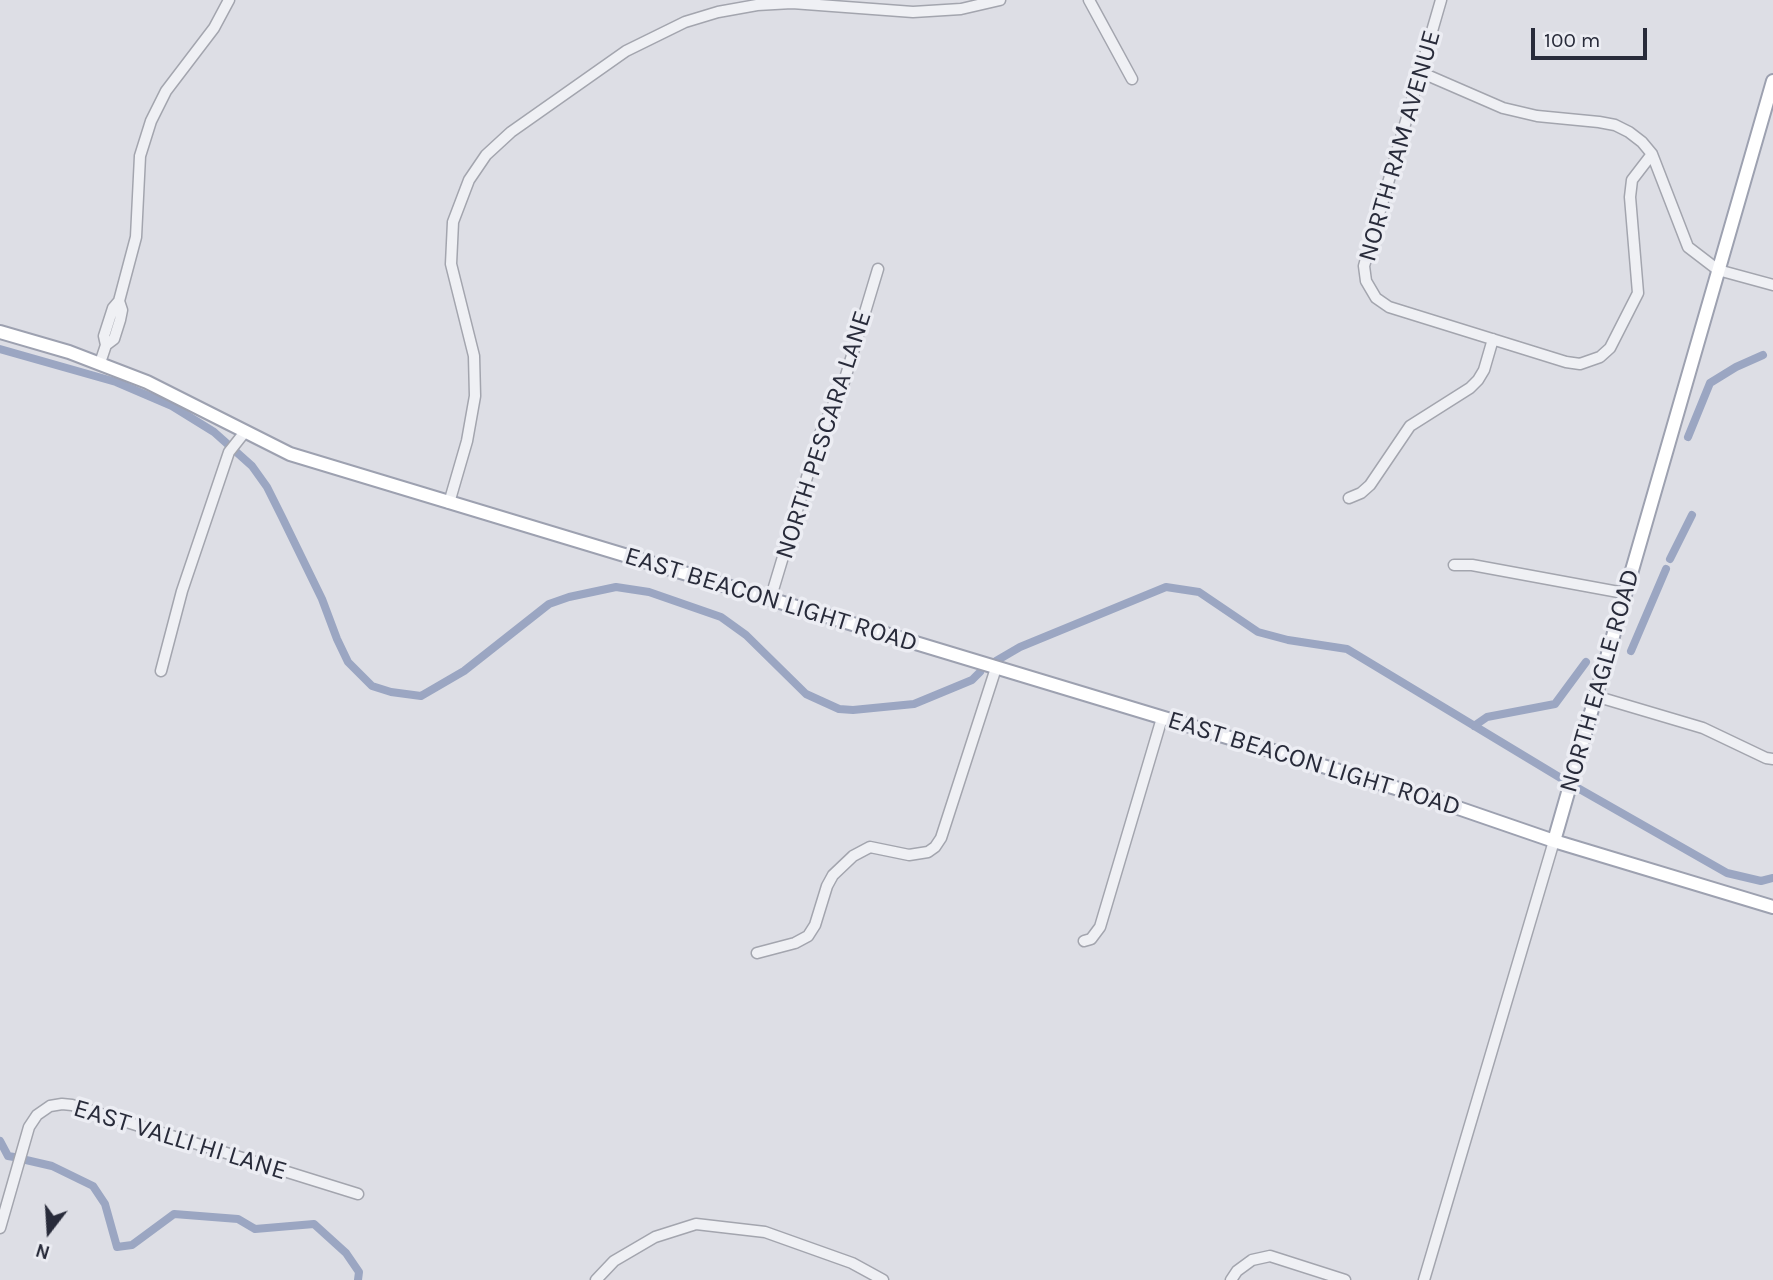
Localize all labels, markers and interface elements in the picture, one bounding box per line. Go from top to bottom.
scale bar [1535,14,1650,58]
street label: NORTH RAM AVENUE [1352,27,1448,265]
text: 100 m [1544,28,1601,52]
street label: NORTH PESCARA LANE [769,307,879,563]
street label: EAST BEACON LIGHT ROAD [621,541,921,659]
street label: NORTH EAGLE ROAD [1553,566,1647,796]
street label: EAST BEACON LIGHT ROAD [1164,705,1464,823]
street label: EAST VALLI HI LANE [70,1093,290,1187]
north arrow [14,1196,84,1266]
text: N [33,1239,53,1264]

